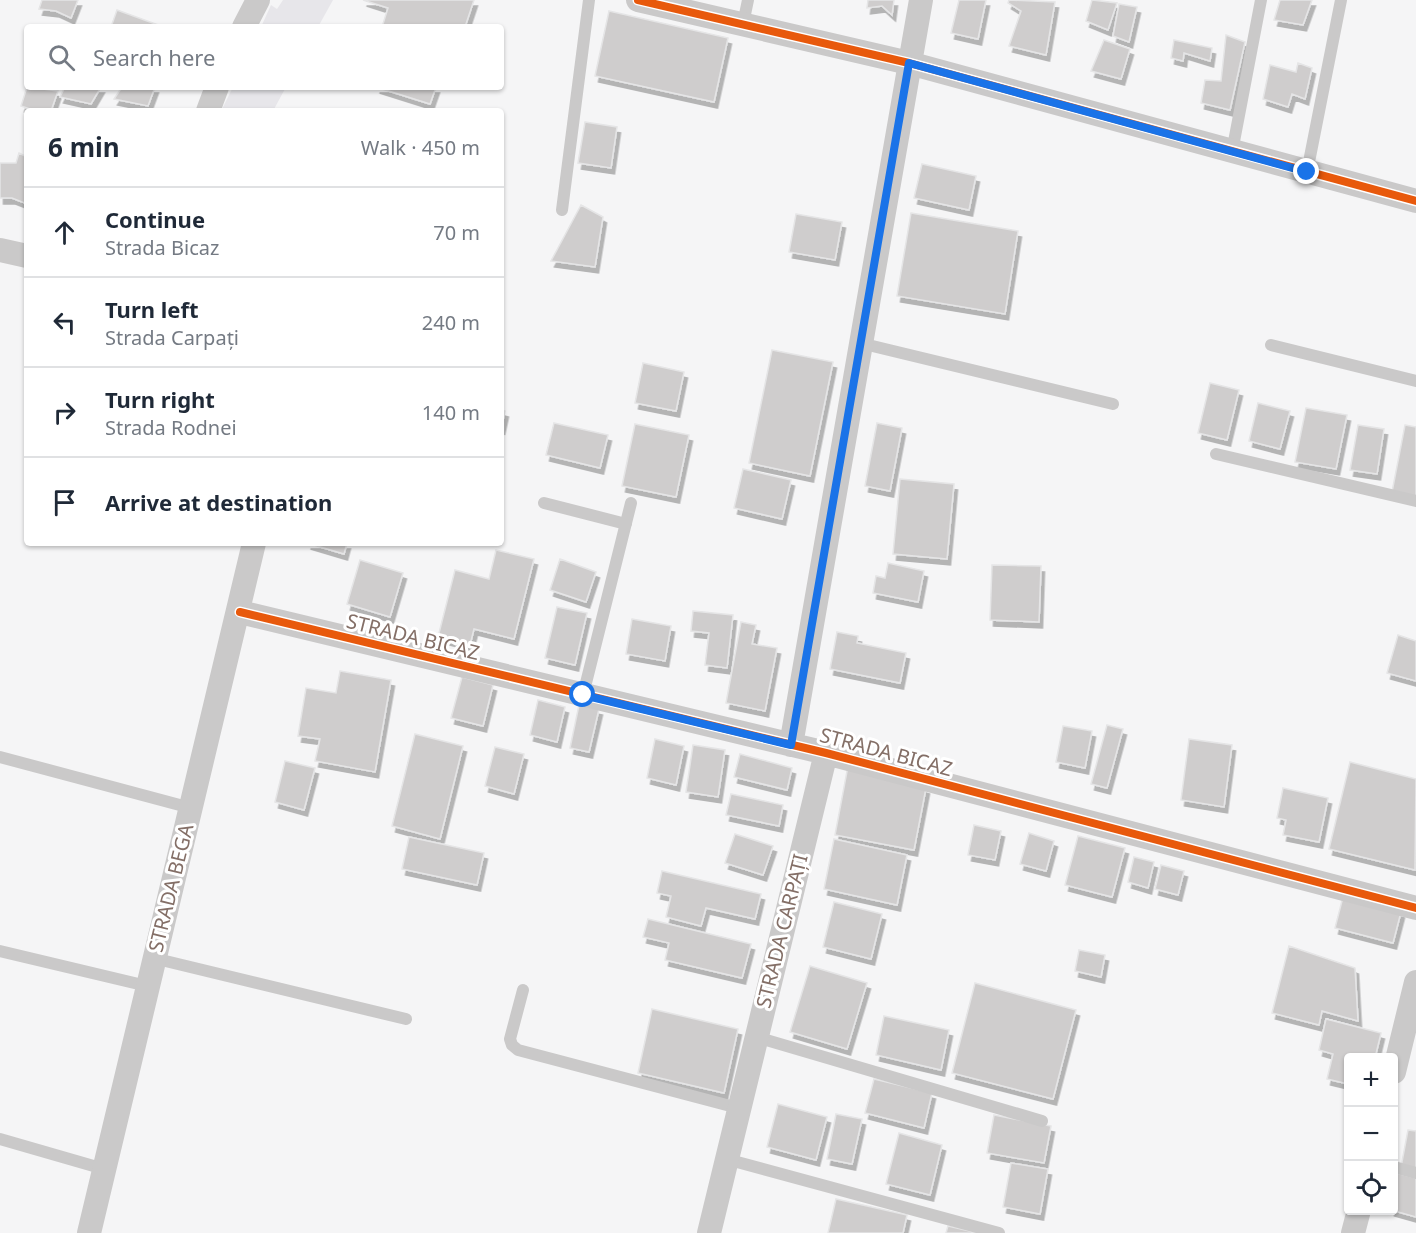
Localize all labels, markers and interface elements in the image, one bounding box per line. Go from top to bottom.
search box [24,24,504,90]
icon: search [45,41,78,74]
text: Search here [93,42,215,72]
text: 6 min [48,129,120,165]
text: Walk · 450 m [361,134,480,161]
route end [1293,158,1319,184]
text: Continue [105,204,205,234]
icon: ahead [48,216,81,249]
text: 70 m [433,219,480,246]
text: Strada Bicaz [105,234,219,261]
text: Turn left [105,294,199,324]
icon: left [48,306,81,339]
text: 240 m [422,309,480,336]
text: Strada Carpați [105,324,239,351]
text: Turn right [105,384,215,414]
icon: right [48,396,81,429]
text: 140 m [422,399,480,426]
text: Strada Rodnei [105,414,237,441]
icon: arrive [48,486,81,519]
text: Arrive at destination [105,487,332,517]
street label: STRADA BICAZ [344,607,482,666]
route start [569,681,595,707]
street label: STRADA BICAZ [817,721,955,782]
street label: STRADA BEGA [142,821,200,955]
street label: STRADA CARPAȚI [749,851,814,1011]
map controls [1344,1053,1398,1215]
button: + [1344,1053,1398,1107]
button: − [1344,1107,1398,1161]
button: locate [1344,1161,1398,1215]

